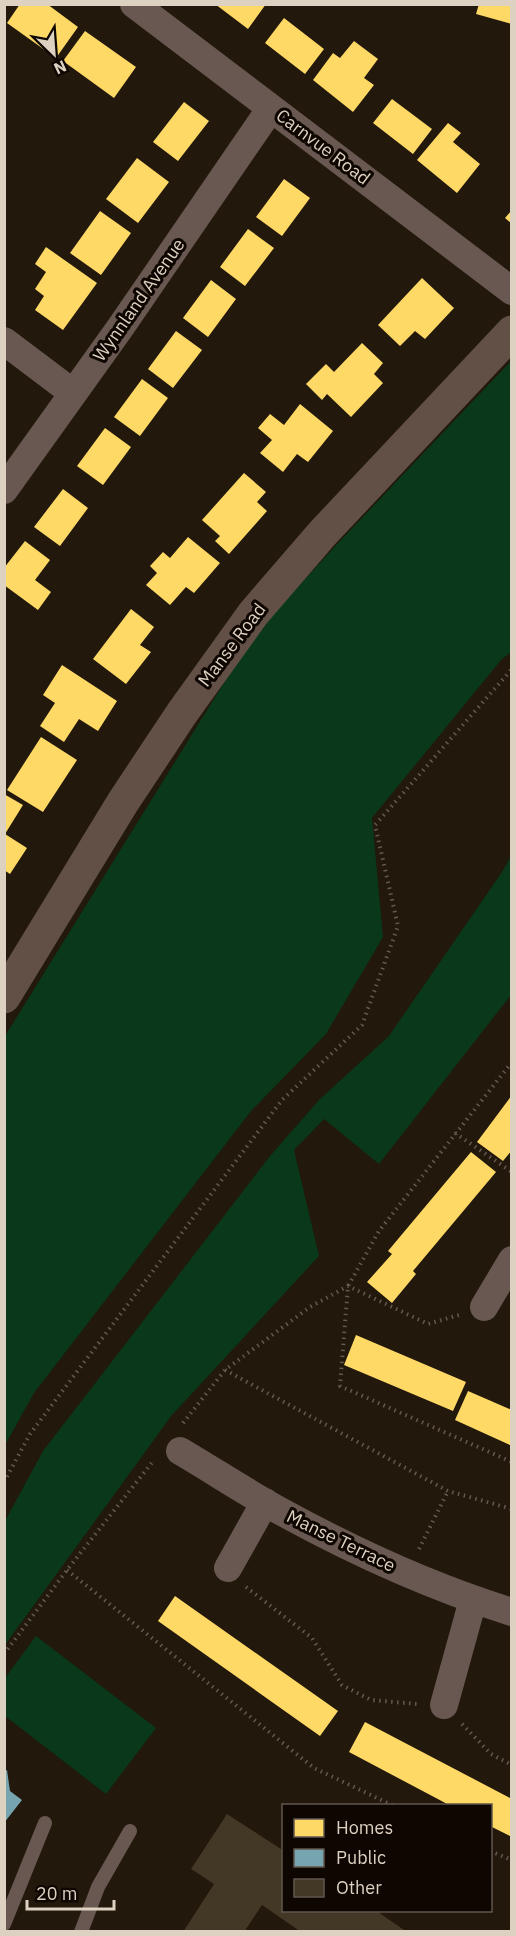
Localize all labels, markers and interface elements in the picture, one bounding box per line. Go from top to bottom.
north arrow [24,24,84,84]
text: N [51,56,70,79]
street label: Carnvue Road [272,104,375,190]
street label: Wynnland Avenue [88,234,190,366]
street label: Manse Road [193,598,270,691]
street label: Manse Terrace [283,1504,399,1577]
legend [282,1804,492,1912]
text: Homes [336,1816,393,1839]
text: Public [336,1846,386,1869]
scale bar [27,1873,114,1911]
text: Other [336,1876,382,1899]
text: 20 m [36,1882,78,1905]

